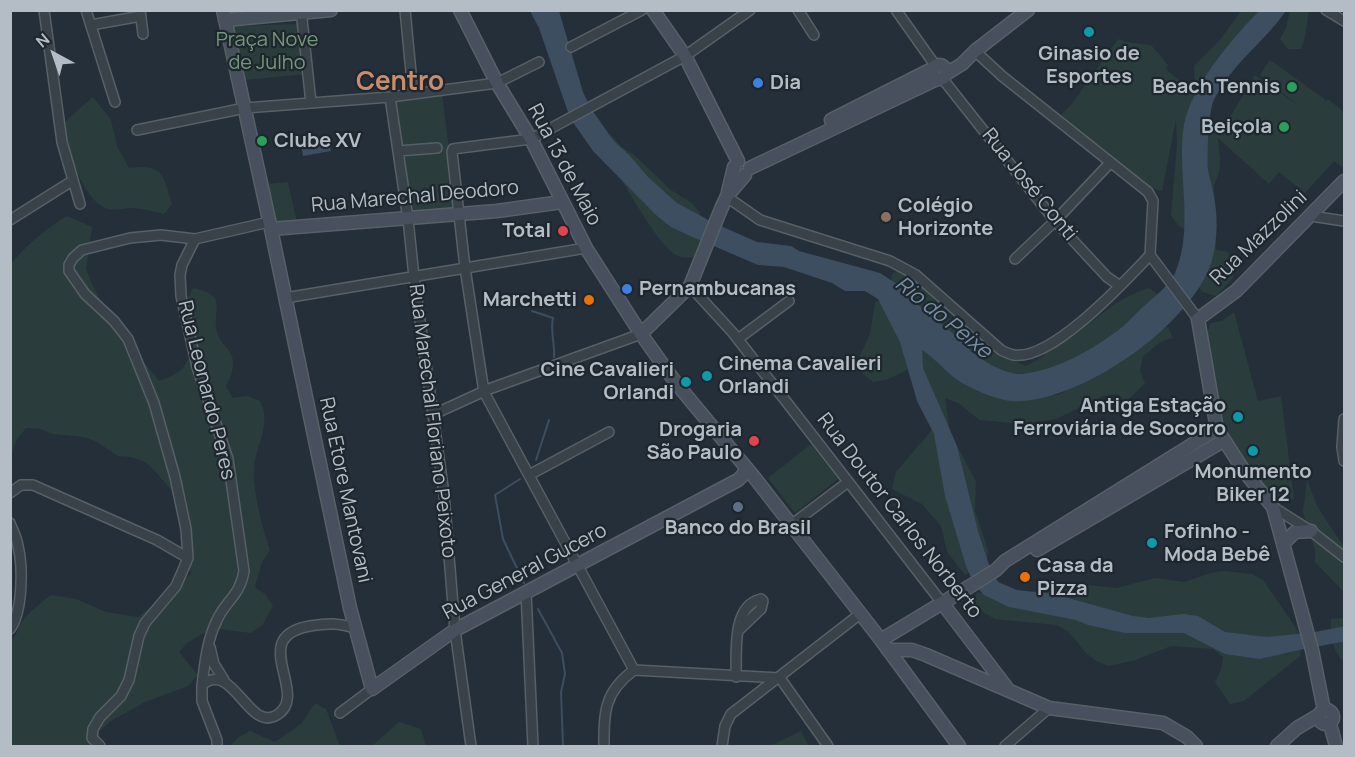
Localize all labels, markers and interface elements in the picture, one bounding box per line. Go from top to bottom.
north arrow [24,24,84,84]
marker: Ginasio de Esportes [1082,25,1096,39]
text: N [31,28,54,52]
park label: Praça Nove de Julho [216,28,318,75]
place label: Ginasio de Esportes [1038,42,1140,89]
district label: Centro [356,67,444,99]
place label: Dia [770,71,801,95]
place label: Beach Tennis [1152,75,1280,99]
marker: Dia [751,76,765,90]
marker: Beach Tennis [1285,80,1299,94]
street label: Rua 13 de Maio [522,100,606,230]
place label: Beiçola [1201,115,1272,139]
marker: Beiçola [1277,120,1291,134]
street label: Rua José Conti [976,124,1082,246]
place label: Clube XV [274,129,361,153]
marker: Clube XV [255,134,269,148]
street label: Rua Marechal Deodoro [310,176,520,218]
street label: Rua Mazzolini [1205,186,1313,290]
place label: Colégio Horizonte [898,194,993,241]
marker: Colégio Horizonte [879,210,893,224]
place label: Total [502,219,551,243]
marker: Total [556,224,570,238]
water label: Rio do Peixe [890,272,996,364]
place label: Pernambucanas [639,277,796,301]
marker: Pernambucanas [620,282,634,296]
street label: Rua Marechal Floriano Peixoto [403,283,461,559]
place label: Marchetti [483,288,577,312]
marker: Marchetti [582,293,596,307]
street label: Rua Leonardo Peres [172,298,240,482]
place label: Cinema Cavalieri Orlandi [719,352,882,399]
place label: Cine Cavalieri Orlandi [541,358,674,405]
marker: Cinema Cavalieri Orlandi [700,369,714,383]
marker: Cine Cavalieri Orlandi [679,375,693,389]
place label: Antiga Estação Ferroviária de Socorro [1013,394,1226,441]
street label: Rua Etore Mantovani [314,395,376,585]
street label: Rua Doutor Carlos Norberto [811,409,987,623]
marker: Antiga Estação Ferroviária de Socorro [1231,410,1245,424]
place label: Drogaria São Paulo [646,418,742,465]
marker: Drogaria São Paulo [747,434,761,448]
marker: Monumento Biker 12 [1246,444,1260,458]
place label: Monumento Biker 12 [1194,460,1312,507]
marker: Banco do Brasil [731,500,745,514]
place label: Banco do Brasil [665,516,811,540]
street label: Rua General Gucero [439,519,611,625]
place label: Fofinho - Moda Bebê [1164,520,1270,567]
marker: Fofinho - Moda Bebê [1145,536,1159,550]
place label: Casa da Pizza [1037,554,1113,601]
marker: Casa da Pizza [1018,570,1032,584]

